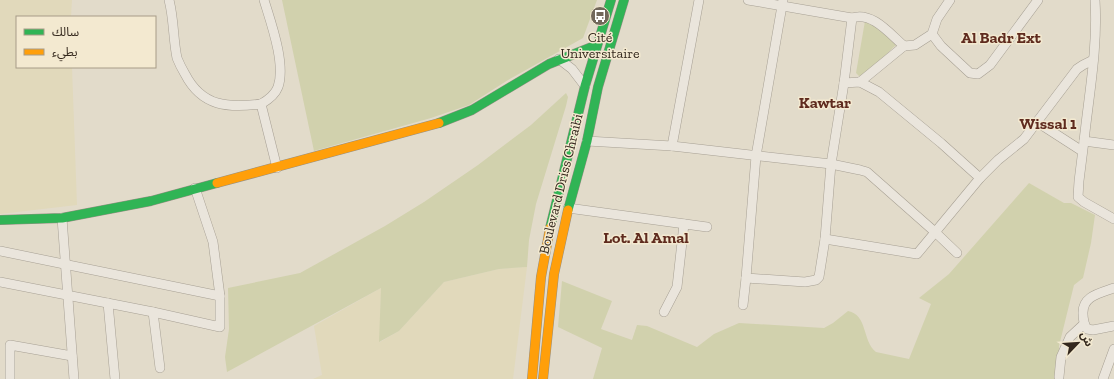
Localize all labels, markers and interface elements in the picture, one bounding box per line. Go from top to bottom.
bus stop icon: Cité Universitaire [589,5,611,27]
legend [16,16,156,68]
text: سالك [52,25,79,39]
district label: Al Badr Ext [961,28,1042,47]
place label: Cité Universitaire [560,29,640,62]
text: بطيء [52,45,78,62]
district label: Kawtar [799,93,851,112]
street label: Boulevard Driss Chraibi [535,112,587,256]
district label: Wissal 1 [1020,114,1077,133]
district label: Lot. Al Amal [603,228,689,247]
north arrow [1058,323,1098,363]
text: ش [1078,329,1096,349]

